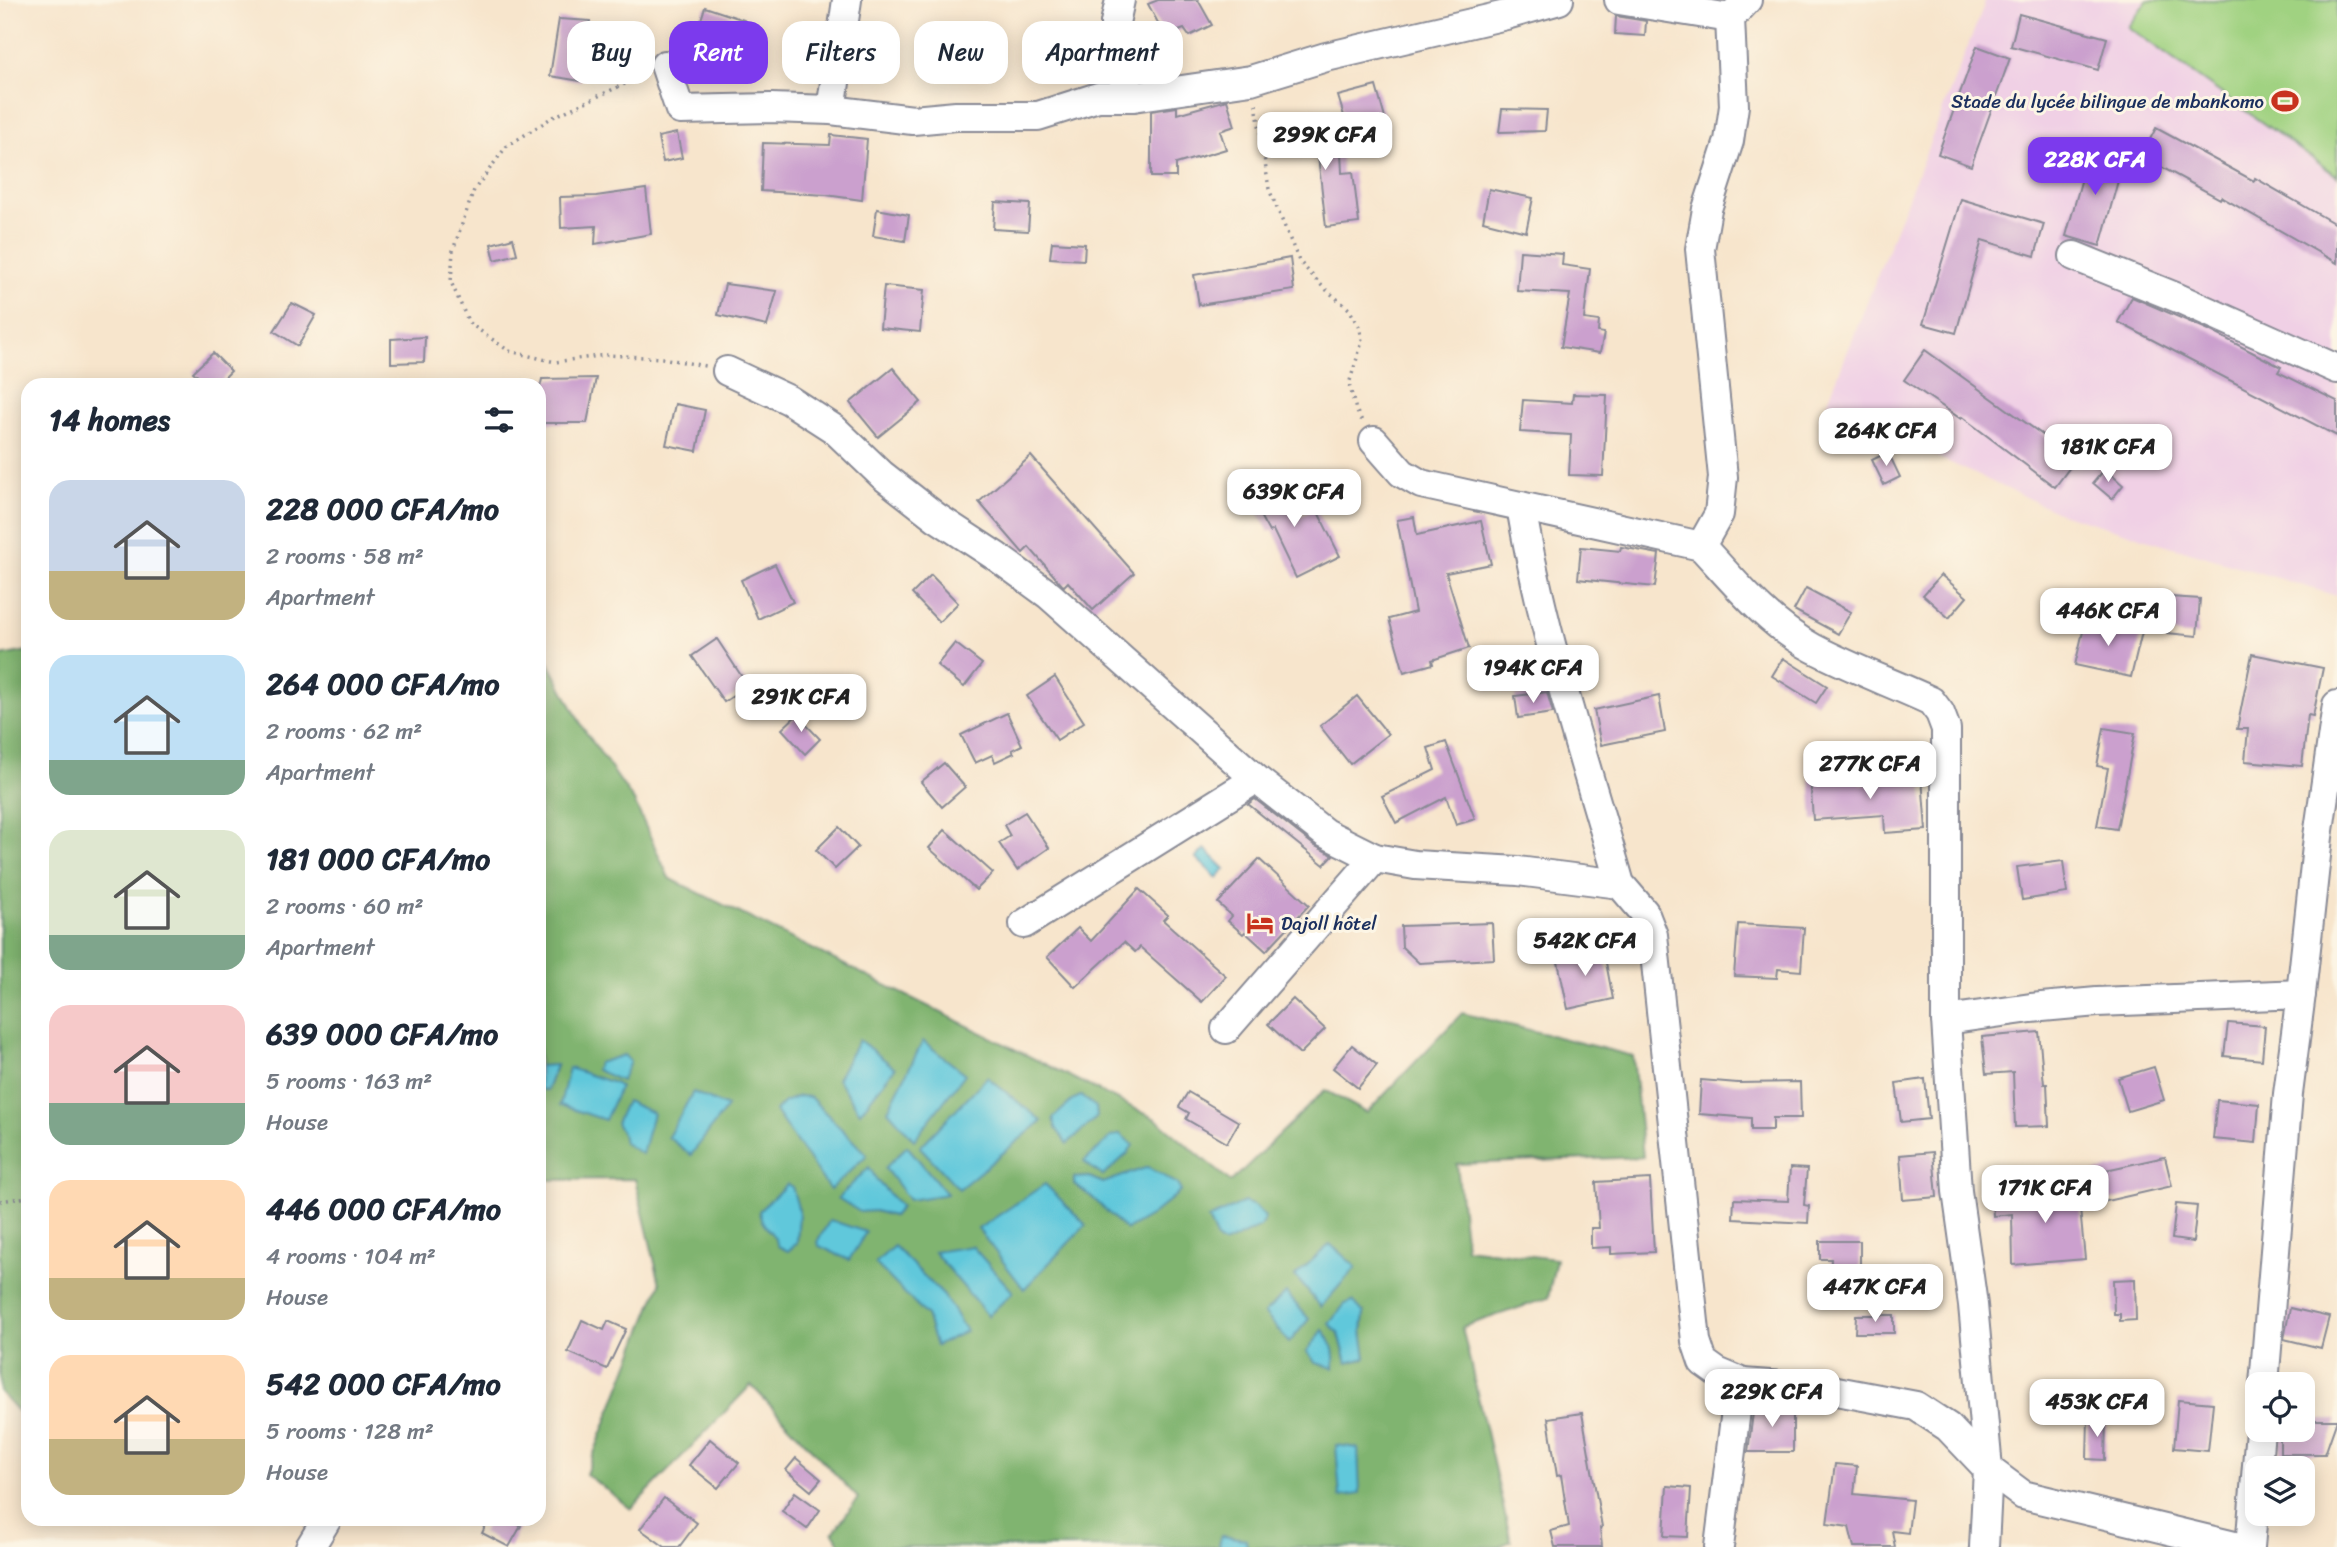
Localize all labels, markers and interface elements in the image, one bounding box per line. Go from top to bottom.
chip: Buy [567,21,655,84]
chip: Rent [669,21,768,84]
chip: Filters [782,21,900,84]
chip: New [914,21,1008,84]
chip: Apartment [1022,21,1183,84]
place label: Stade du lycée bilingue de mbankomo [1951,85,2264,118]
sports icon: Stade du lycée bilingue de mbankomo [2270,86,2300,116]
pin: 299K CFA [1253,113,1397,172]
text: 299K CFA [1273,114,1377,155]
pin: 228K CFA [2023,138,2167,197]
text: 228K CFA [2044,139,2146,180]
text: 14 homes [49,393,170,447]
icon: filters [480,401,518,439]
pin: 264K CFA [1814,408,1958,468]
text: 264K CFA [1835,410,1937,451]
pin: 181K CFA [2036,424,2180,484]
text: 181K CFA [2060,426,2156,467]
pin: 639K CFA [1222,470,1366,529]
text: 639K CFA [1243,471,1345,512]
text: 228 000 CFA/mo [266,482,499,536]
icon: home [105,508,189,592]
text: 2 rooms · 58 m² [266,536,424,577]
text: Apartment [266,577,375,618]
pin: 446K CFA [2036,588,2180,648]
text: 446K CFA [2056,590,2160,631]
pin: 194K CFA [1461,646,1605,705]
text: 194K CFA [1483,647,1583,688]
text: 264 000 CFA/mo [266,657,500,711]
pin: 291K CFA [729,674,873,734]
text: 291K CFA [751,676,851,717]
icon: home [105,683,189,767]
text: 2 rooms · 62 m² [266,711,422,752]
pin: 277K CFA [1798,742,1942,801]
text: 277K CFA [1819,743,1921,784]
text: Apartment [266,752,375,793]
text: 181 000 CFA/mo [266,832,490,886]
icon: home [105,858,189,942]
text: 2 rooms · 60 m² [266,886,424,927]
place label: Dajoll hôtel [1281,907,1377,940]
hotel icon: Dajoll hôtel [1245,908,1275,938]
pin: 542K CFA [1513,918,1657,978]
text: 542K CFA [1533,920,1637,961]
text: Apartment [266,927,375,968]
text: 639 000 CFA/mo [266,1007,498,1061]
icon: home [105,1033,189,1117]
text: 5 rooms · 163 m² [266,1061,432,1102]
text: House [266,1102,328,1143]
pin: 171K CFA [1973,1166,2117,1225]
text: 171K CFA [1998,1167,2092,1208]
text: 446 000 CFA/mo [266,1182,501,1236]
icon: home [105,1208,189,1292]
text: 4 rooms · 104 m² [266,1236,436,1277]
pin: 447K CFA [1803,1264,1947,1324]
text: 447K CFA [1823,1266,1927,1307]
text: House [266,1277,328,1318]
text: 542 000 CFA/mo [266,1357,501,1411]
pin: 229K CFA [1700,1370,1844,1429]
text: 229K CFA [1721,1371,1823,1412]
map controls [2245,1372,2315,1526]
button: locate [2245,1372,2315,1442]
pin: 453K CFA [2025,1380,2169,1439]
text: 453K CFA [2046,1381,2149,1422]
icon: home [105,1383,189,1467]
text: 5 rooms · 128 m² [266,1411,434,1452]
text: House [266,1452,328,1493]
button: layers [2245,1456,2315,1526]

